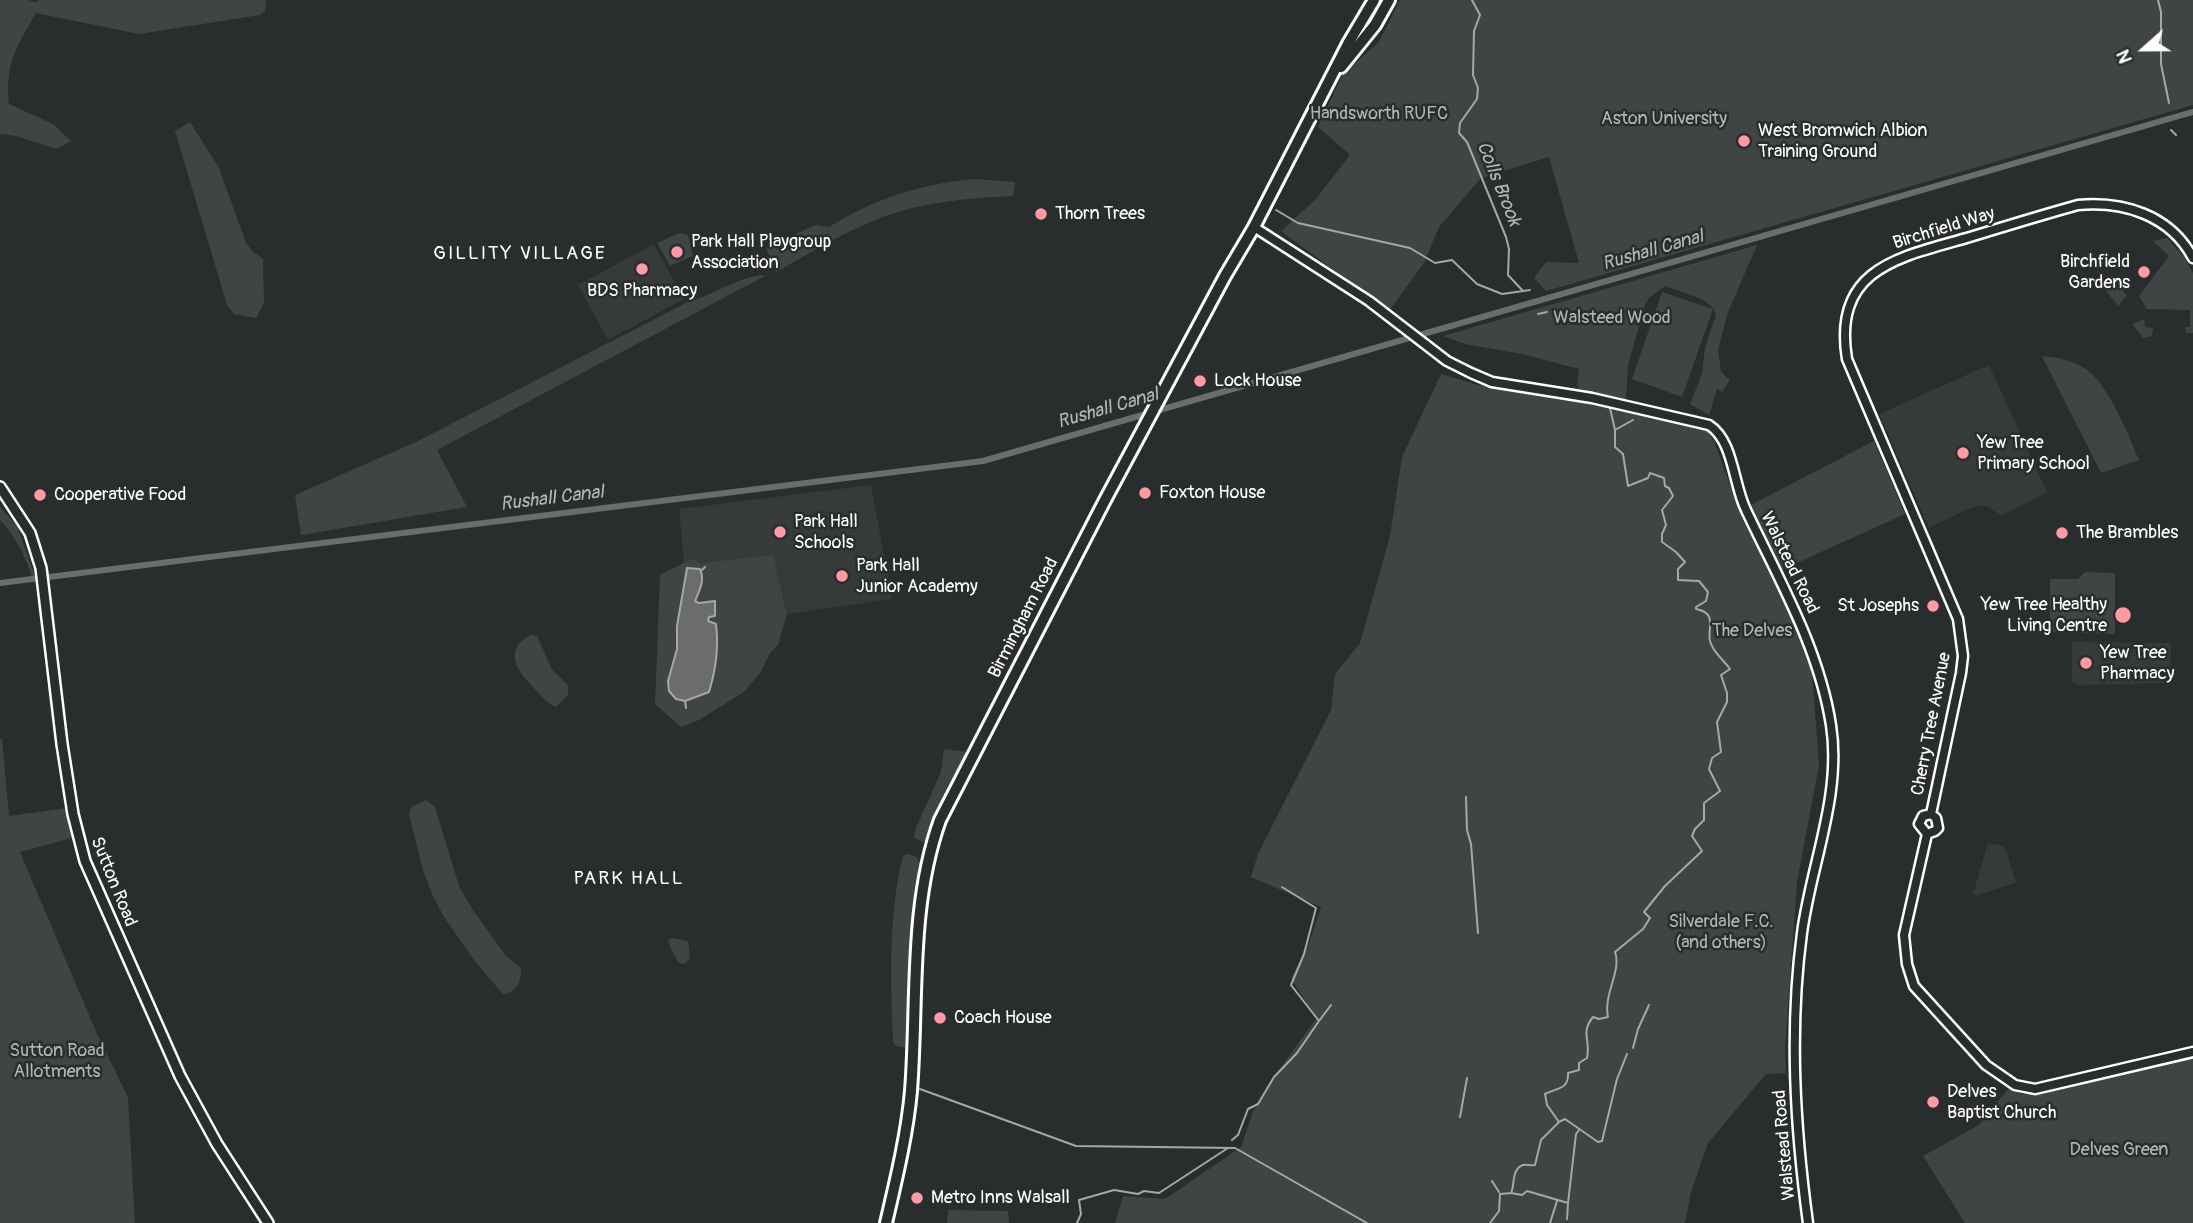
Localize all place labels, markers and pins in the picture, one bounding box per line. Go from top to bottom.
place label: West Bromwich Albion Training Ground [1758,120,1927,162]
marker: West Bromwich Albion Training Ground [1736,133,1752,149]
place label: Thorn Trees [1055,203,1145,225]
marker: Thorn Trees [1033,206,1049,222]
place label: Park Hall Playgroup Association [691,231,831,274]
marker: Park Hall Playgroup Association [669,244,685,260]
place label: Birchfield Gardens [2060,251,2130,294]
marker: BDS Pharmacy [634,261,650,277]
marker: Birchfield Gardens [2136,264,2152,280]
place label: BDS Pharmacy [587,280,697,302]
place label: Lock House [1214,370,1301,392]
marker: Lock House [1192,373,1208,389]
place label: Yew Tree Primary School [1977,432,2090,474]
marker: Yew Tree Primary School [1955,445,1971,461]
place label: Foxton House [1159,482,1265,504]
place label: Cooperative Food [54,484,186,506]
marker: Foxton House [1137,485,1153,501]
marker: Cooperative Food [32,487,48,503]
place label: Park Hall Schools [794,511,858,554]
place label: The Brambles [2076,522,2178,544]
marker: Park Hall Schools [772,524,788,540]
marker: The Brambles [2054,525,2070,541]
place label: Park Hall Junior Academy [856,555,978,598]
marker: Park Hall Junior Academy [834,568,850,584]
place label: Yew Tree Healthy Living Centre [1981,594,2107,636]
place label: St Josephs [1837,595,1919,617]
marker: St Josephs [1925,598,1941,614]
marker: Yew Tree Healthy Living Centre [2113,605,2133,625]
place label: Yew Tree Pharmacy [2100,642,2174,684]
marker: Yew Tree Pharmacy [2078,655,2094,671]
place label: Coach House [954,1007,1052,1029]
marker: Coach House [932,1010,948,1026]
place label: Delves Baptist Church [1947,1081,2056,1124]
marker: Delves Baptist Church [1925,1094,1941,1110]
place label: Metro Inns Walsall [931,1187,1070,1209]
marker: Metro Inns Walsall [909,1190,925,1206]

